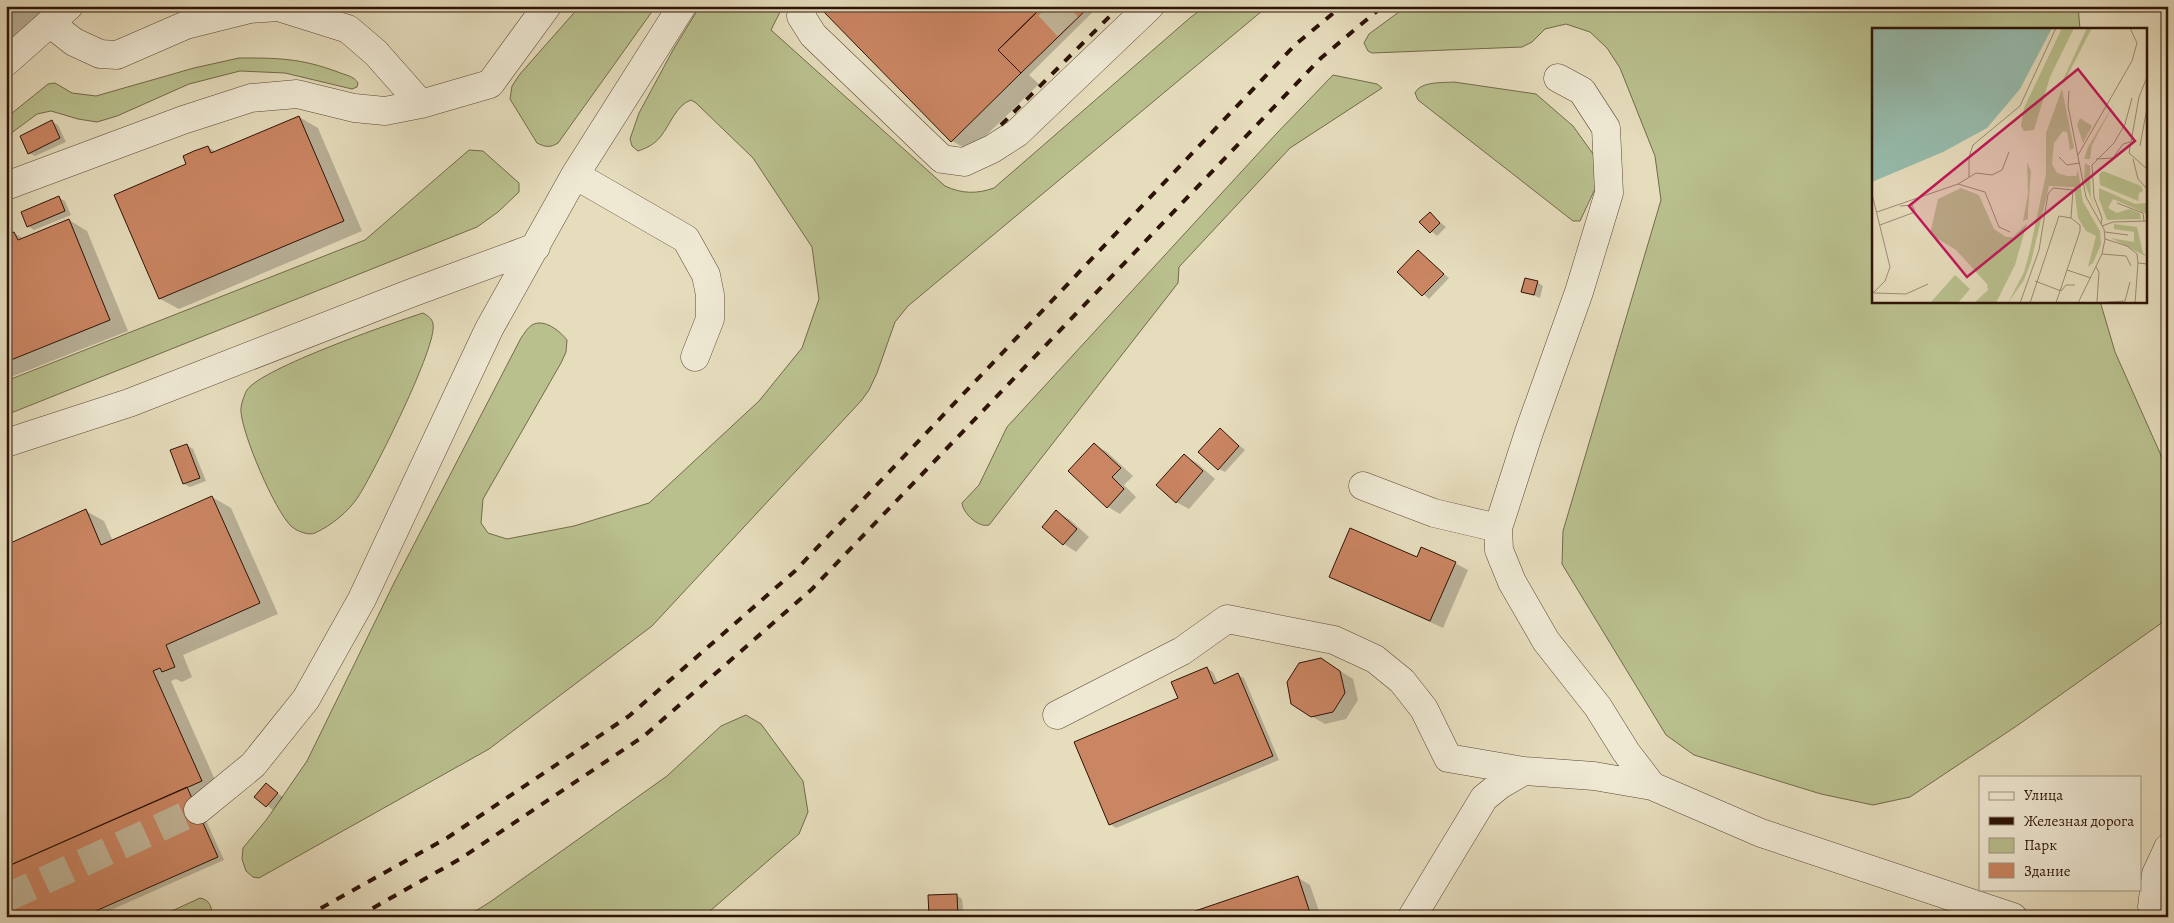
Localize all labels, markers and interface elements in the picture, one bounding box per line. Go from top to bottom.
inset map [1872,28,2146,302]
legend [1979,776,2142,890]
text: Улица [2024,785,2063,805]
text: Железная дорога [2024,811,2134,831]
text: Парк [2024,835,2057,855]
text: Здание [2024,861,2071,881]

